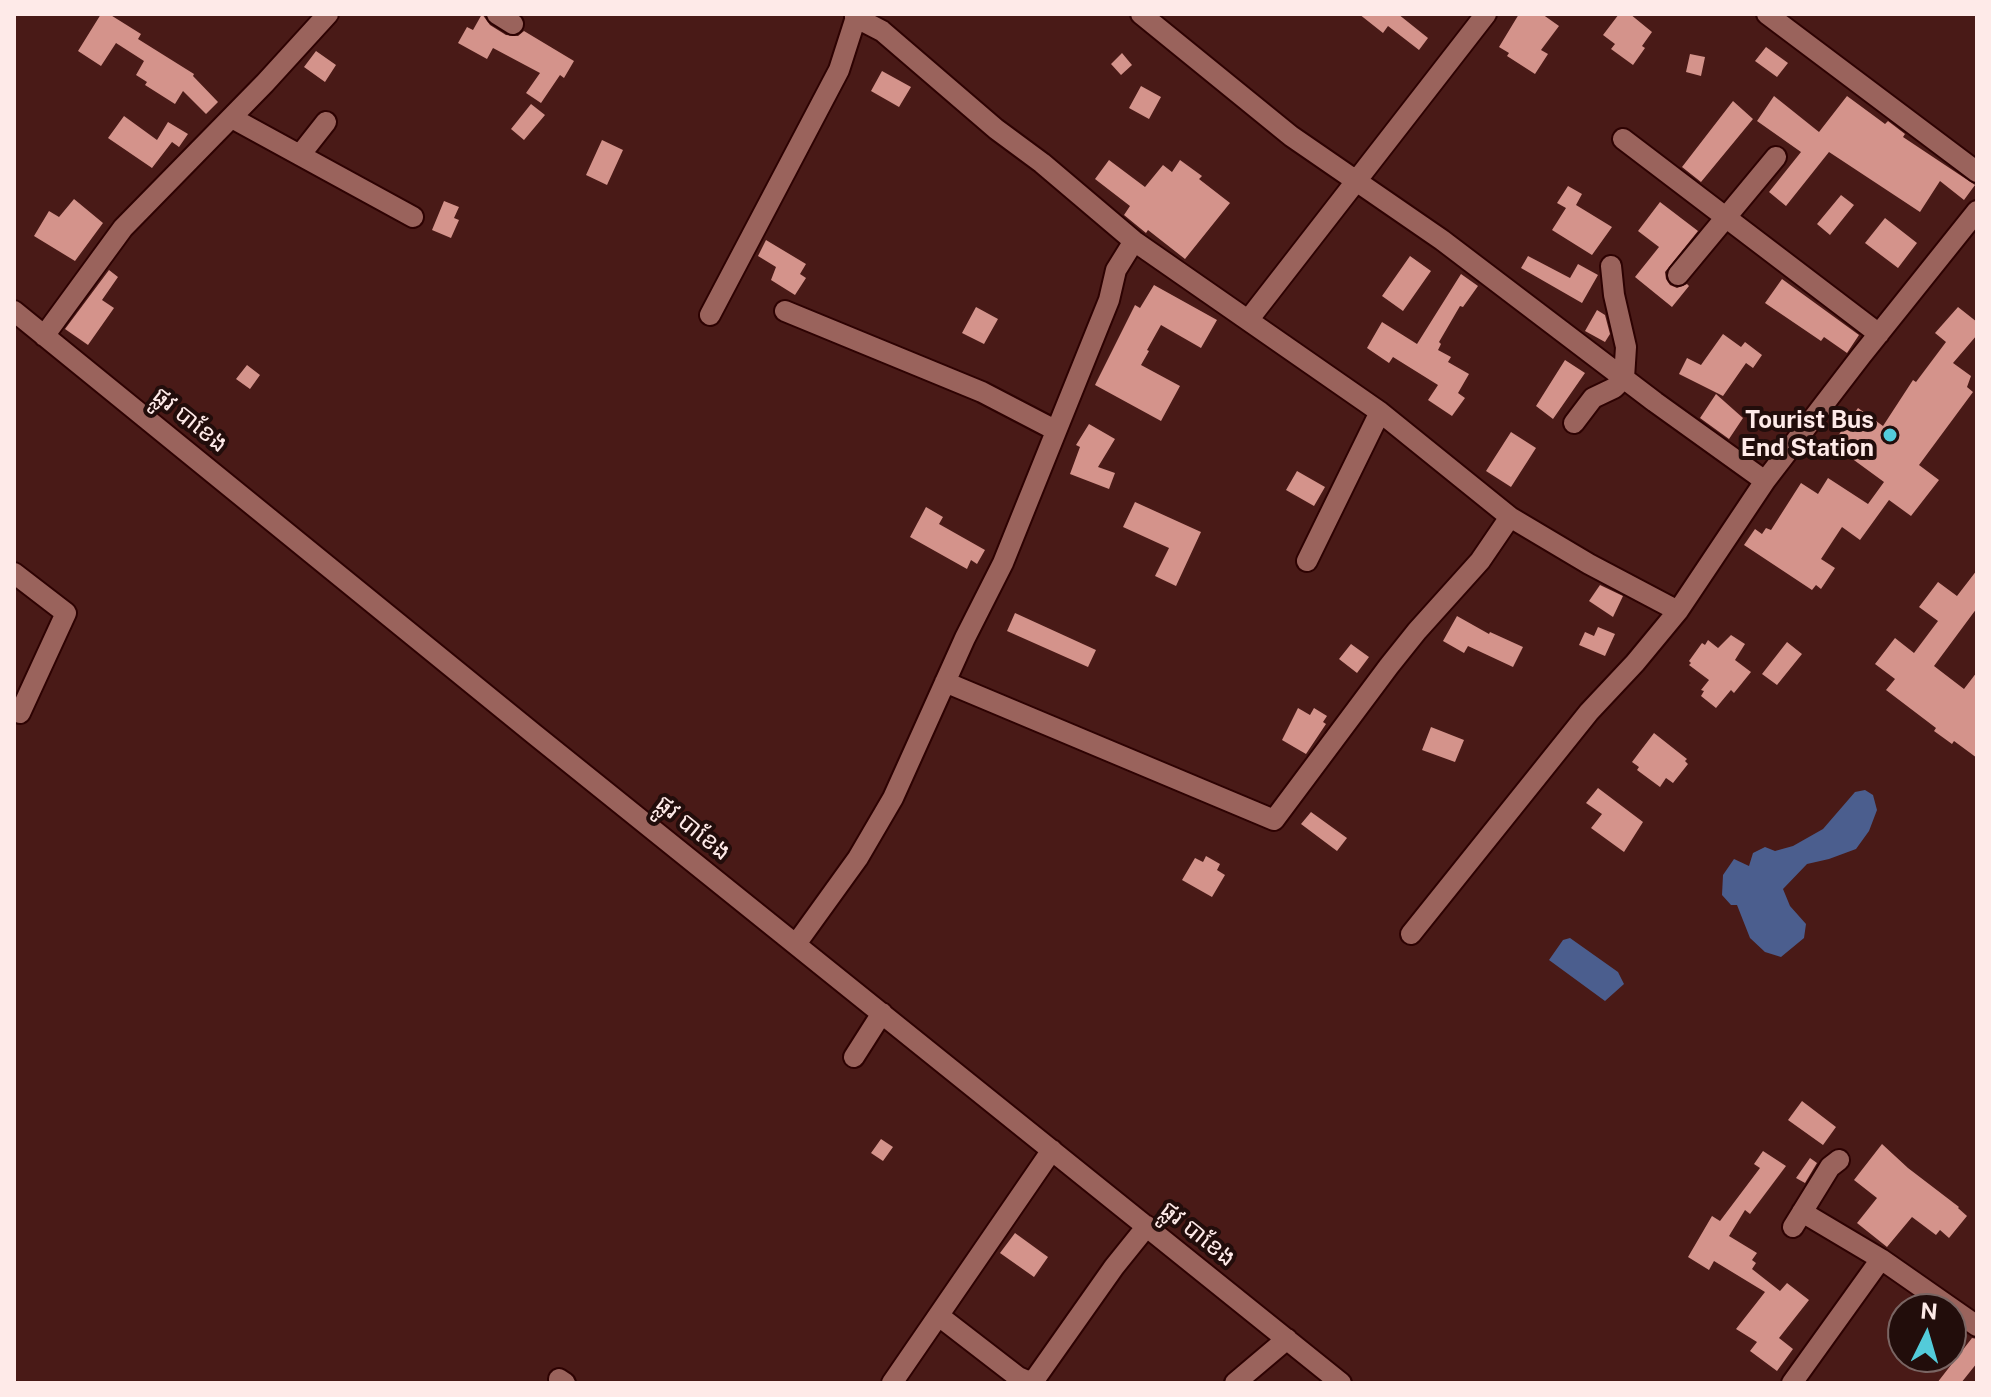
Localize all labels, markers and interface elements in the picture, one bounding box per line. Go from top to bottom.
street label: ផ្លូវ បាខែង [147,381,233,459]
place label: Tourist Bus End Station [1741,407,1874,463]
marker: Tourist Bus End Station [1881,426,1899,444]
street label: ផ្លូវ បាខែង [650,789,736,867]
street label: ផ្លូវ បាខែង [1155,1195,1241,1273]
north arrow [1887,1293,1967,1373]
text: N [1919,1297,1939,1325]

